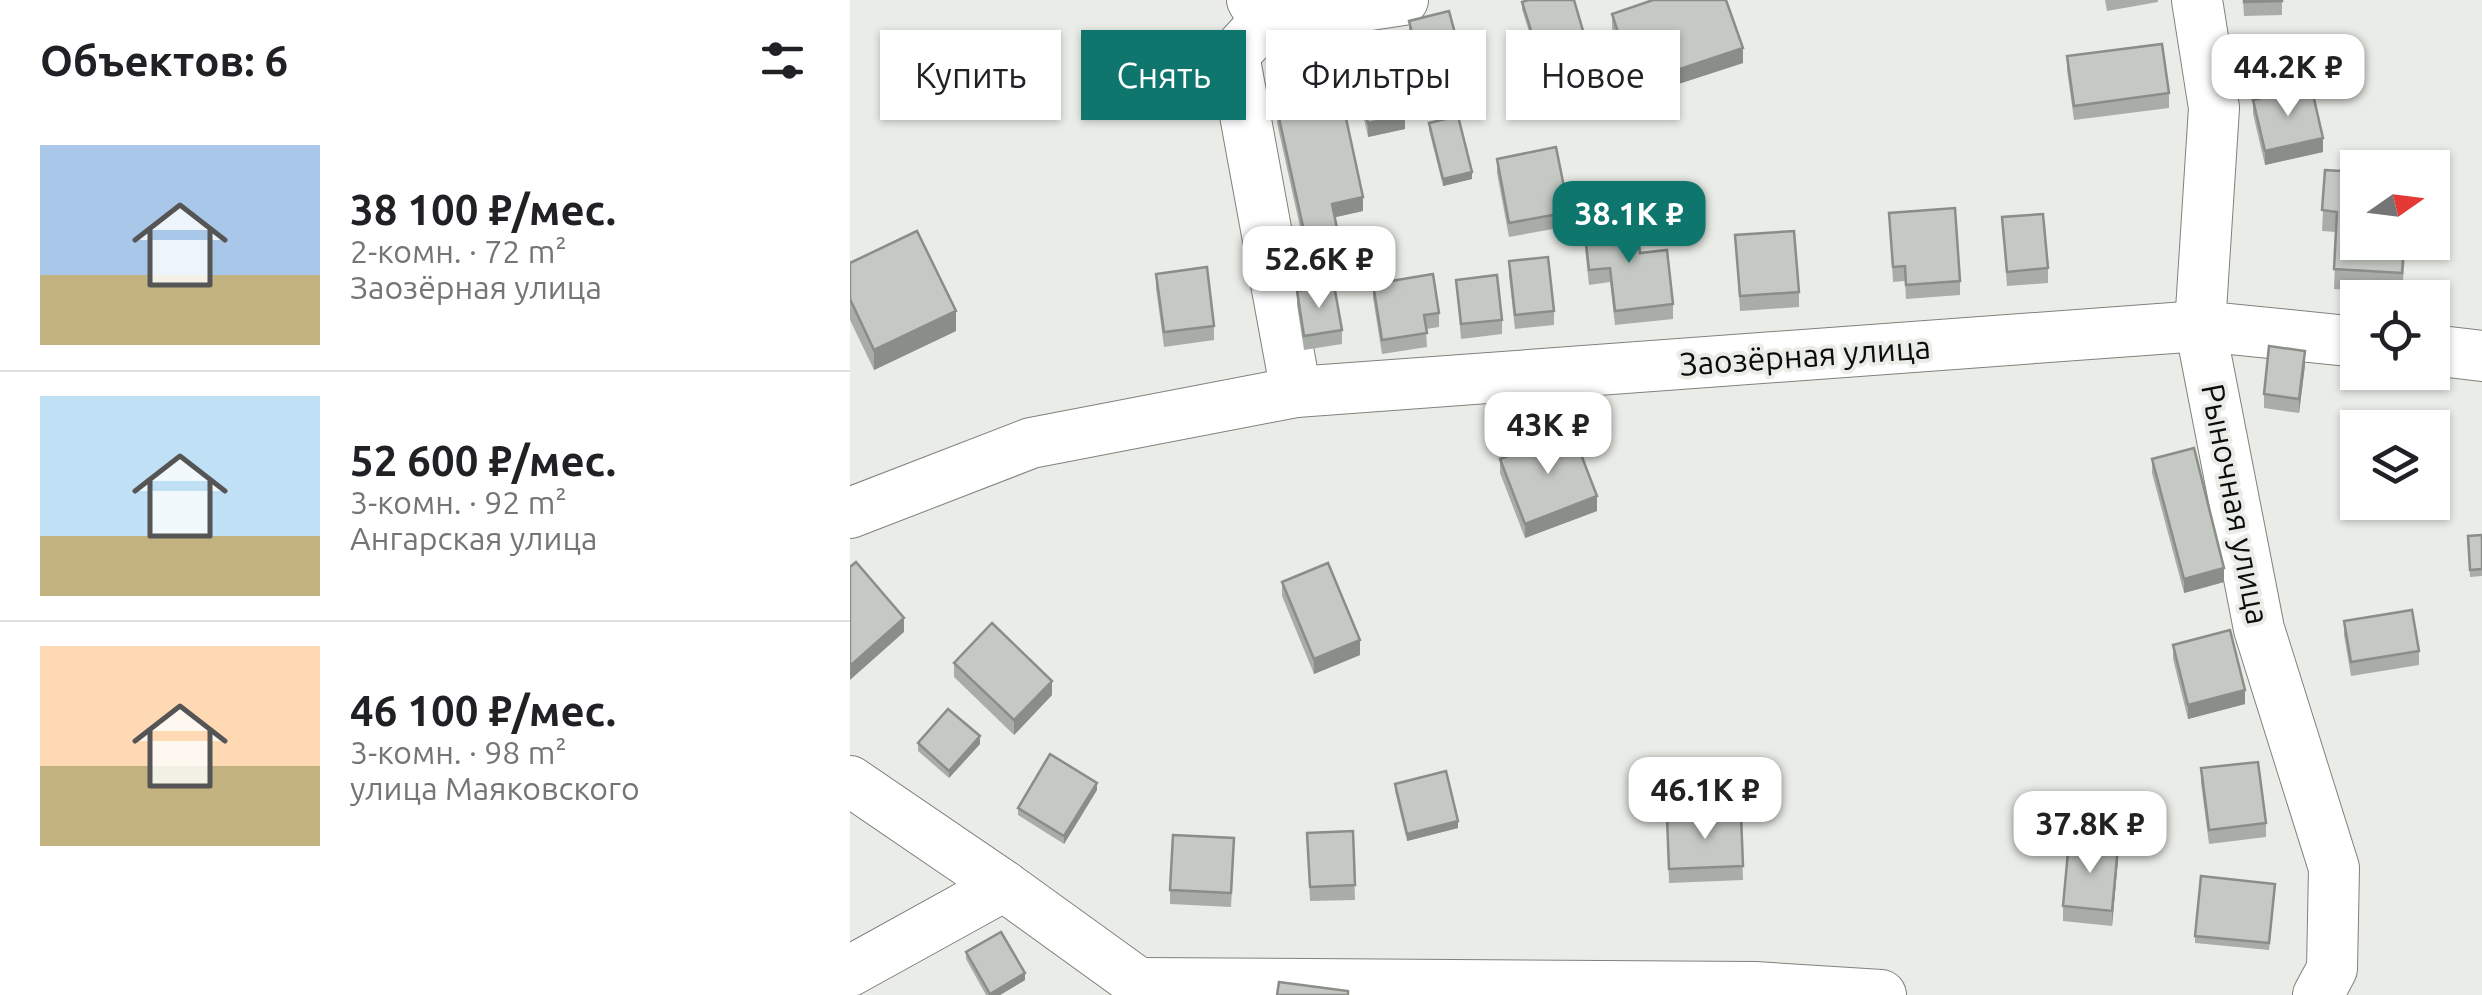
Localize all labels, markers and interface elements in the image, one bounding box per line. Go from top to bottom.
chip: Купить [880,30,1061,120]
chip: Снять [1081,30,1246,120]
chip: Фильтры [1266,30,1486,120]
chip: Новое [1506,30,1680,120]
icon: filters [755,33,810,88]
pin: 44.2K ₽ [2196,34,2380,119]
text: Объектов: 6 [40,37,288,84]
text: 44.2K ₽ [2234,48,2342,84]
north arrow [2340,150,2450,260]
map controls [2340,150,2450,520]
pin: 38.1K ₽ [1537,181,1721,266]
icon: home [120,185,240,305]
text: 38 100 ₽/мес. [350,186,616,233]
text: 38.1K ₽ [1575,195,1683,231]
pin: 52.6K ₽ [1227,226,1411,311]
text: 2-комн. · 72 m² [350,233,567,269]
text: 52.6K ₽ [1265,240,1373,276]
text: Заозёрная улица [350,269,602,305]
button: locate [2340,280,2450,390]
street label: Заозёрная улица [1678,328,1932,382]
street label: Рыночная улица [2195,381,2277,627]
pin: 43K ₽ [1478,392,1618,477]
text: 43K ₽ [1506,406,1590,442]
button: layers [2340,410,2450,520]
icon: home [120,436,240,556]
text: 52 600 ₽/мес. [350,437,616,484]
text: 3-комн. · 92 m² [350,484,567,520]
text: Ангарская улица [350,520,597,556]
icon: home [120,686,240,806]
text: 46 100 ₽/мес. [350,687,616,734]
text: 3-комн. · 98 m² [350,734,567,770]
pin: 46.1K ₽ [1613,757,1797,842]
text: улица Маяковского [350,770,640,806]
text: 46.1K ₽ [1651,771,1759,807]
pin: 37.8K ₽ [1998,791,2182,876]
text: 37.8K ₽ [2036,805,2144,841]

